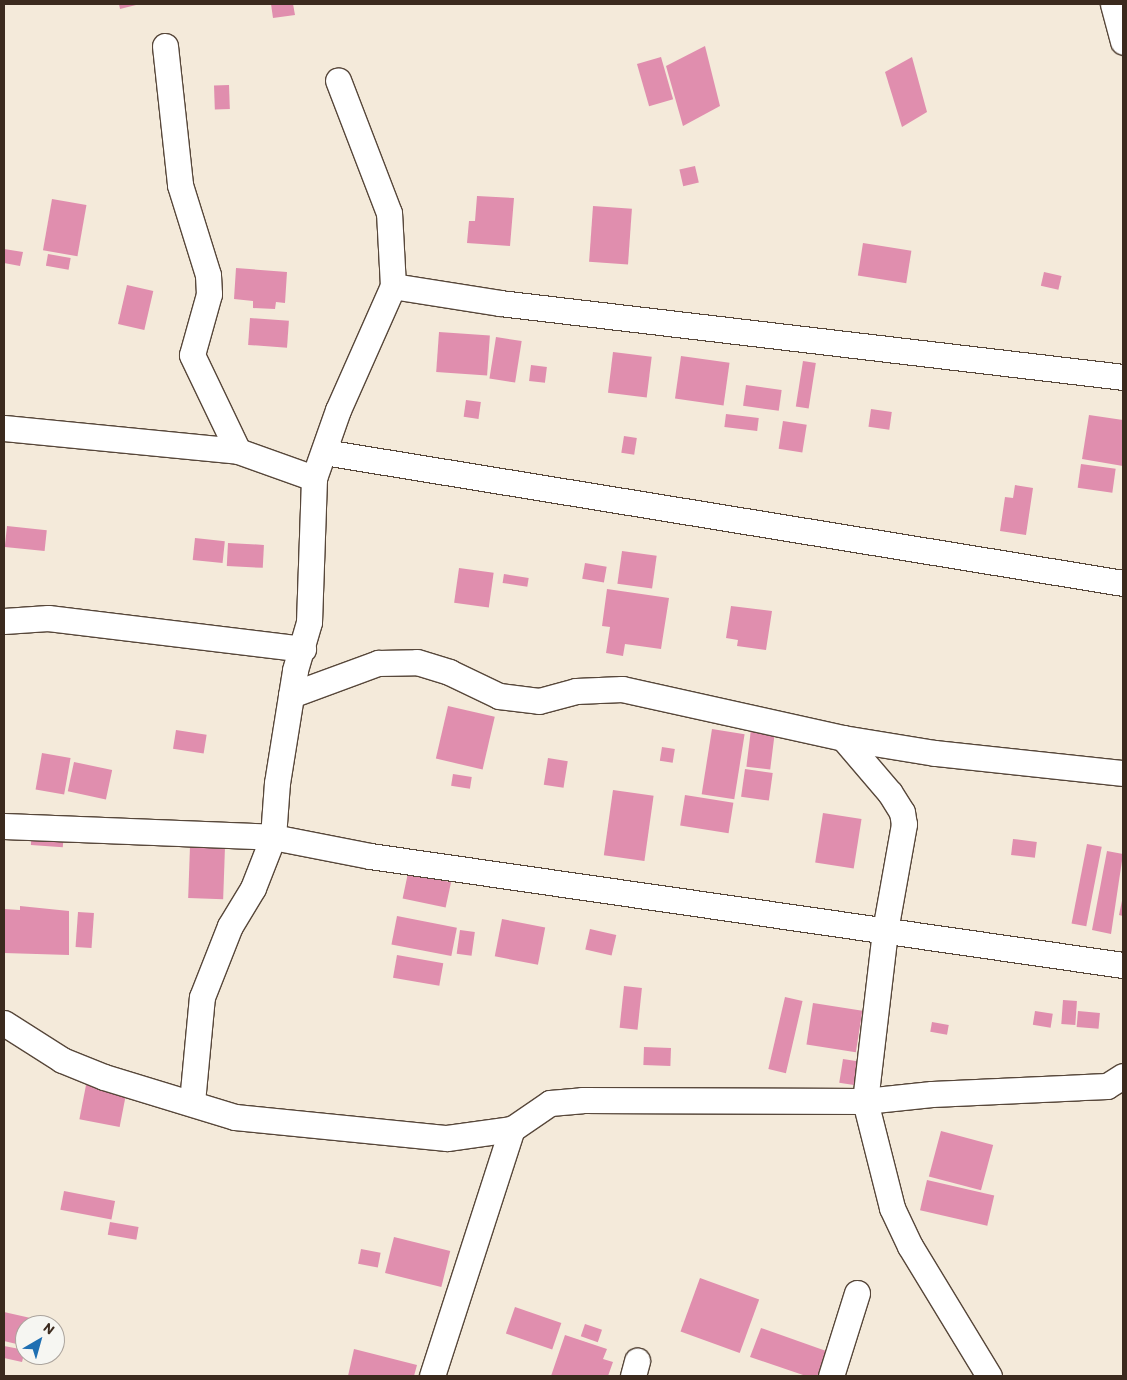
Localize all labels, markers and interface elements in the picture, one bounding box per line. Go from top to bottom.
north arrow [15,1315,65,1365]
text: N [40,1319,58,1338]

